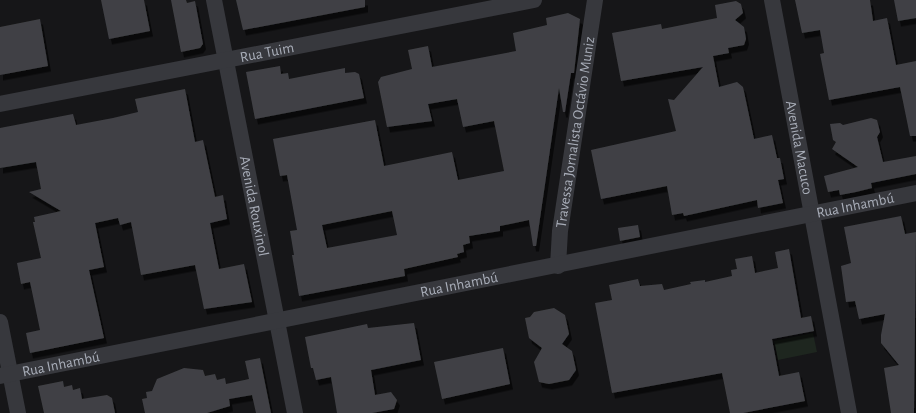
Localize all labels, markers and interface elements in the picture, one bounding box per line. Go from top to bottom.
street label: Travessa Jornalista Octávio Muniz [554,36,597,229]
street label: Rua Tuim [239,40,295,65]
street label: Avenida Macuco [783,99,815,196]
street label: Avenida Rouxinol [237,155,271,258]
street label: Rua Inhambú [815,191,896,221]
street label: Rua Inhambú [419,270,499,300]
street label: Rua Inhambú [21,349,101,379]

